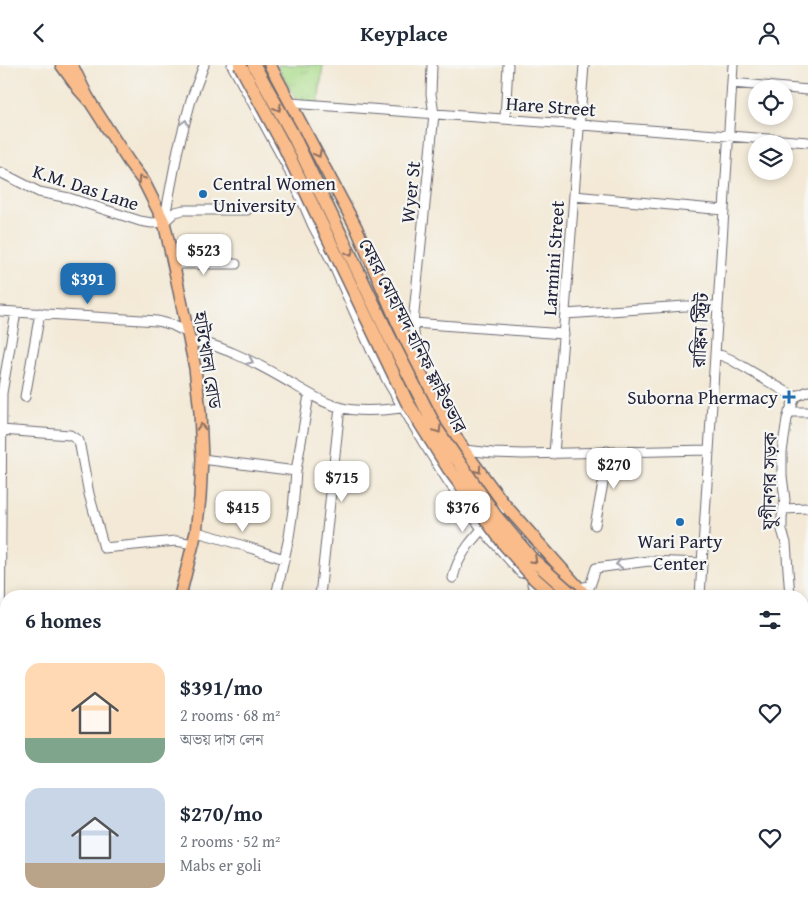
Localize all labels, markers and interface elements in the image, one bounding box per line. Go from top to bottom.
text: Keyplace [360,17,448,49]
icon: back [25,19,53,47]
icon: person [755,19,783,47]
map controls [748,80,793,180]
button: locate [748,80,793,125]
street label: Hare Street [505,89,597,123]
one-way arrow [271,102,281,111]
one-way arrow [179,118,190,127]
button: layers [748,135,793,180]
one-way arrow [312,149,322,158]
street label: K.M. Das Lane [29,157,143,217]
street label: Wyer St [393,159,427,224]
place label: Central Women University [213,169,336,219]
one-way arrow [138,176,148,185]
marker: Central Women University [197,188,209,200]
street label: Larmini Street [535,199,571,316]
pin: $523 [174,233,234,276]
street label: মেয়র মোহাম্মদ হানিফ ফ্লাইওভার [352,233,475,438]
text: $523 [187,238,221,262]
one-way arrow [343,248,354,257]
pin: $391 [58,263,118,305]
text: $391 [71,267,105,291]
street label: রাঙ্কিন স্ট্রিট [684,290,716,369]
street label: হাটখোলা রোড [186,309,230,412]
one-way arrow [245,354,254,365]
place label: Suborna Phermacy [627,383,779,411]
marker: Suborna Phermacy [782,390,796,404]
one-way arrow [196,423,206,431]
one-way arrow [431,424,441,433]
street label: যুগীনগর সড়ক [754,431,784,531]
pin: $270 [584,447,644,490]
text: $270 [597,452,631,476]
pin: $715 [312,461,372,503]
one-way arrow [472,464,481,474]
text: $715 [325,465,359,489]
pin: $415 [213,491,273,533]
pin: $376 [433,491,493,533]
text: $415 [226,495,260,519]
text: $376 [446,495,480,519]
marker: Wari Party Center [674,516,686,528]
place label: Wari Party Center [638,527,723,577]
one-way arrow [528,555,537,564]
one-way arrow [615,559,623,569]
text: 6 homes [25,605,101,636]
icon: filters [756,606,784,634]
text: $391/mo [180,672,263,703]
icon: home [65,683,125,743]
icon: heart [756,699,784,727]
text: 2 rooms · 68 m² [180,703,280,727]
text: অভয় দাস লেন [180,727,264,751]
text: $270/mo [180,798,263,829]
icon: home [65,808,125,868]
icon: heart [756,824,784,852]
text: 2 rooms · 52 m² [180,829,280,853]
text: Mabs er goli [180,853,262,877]

